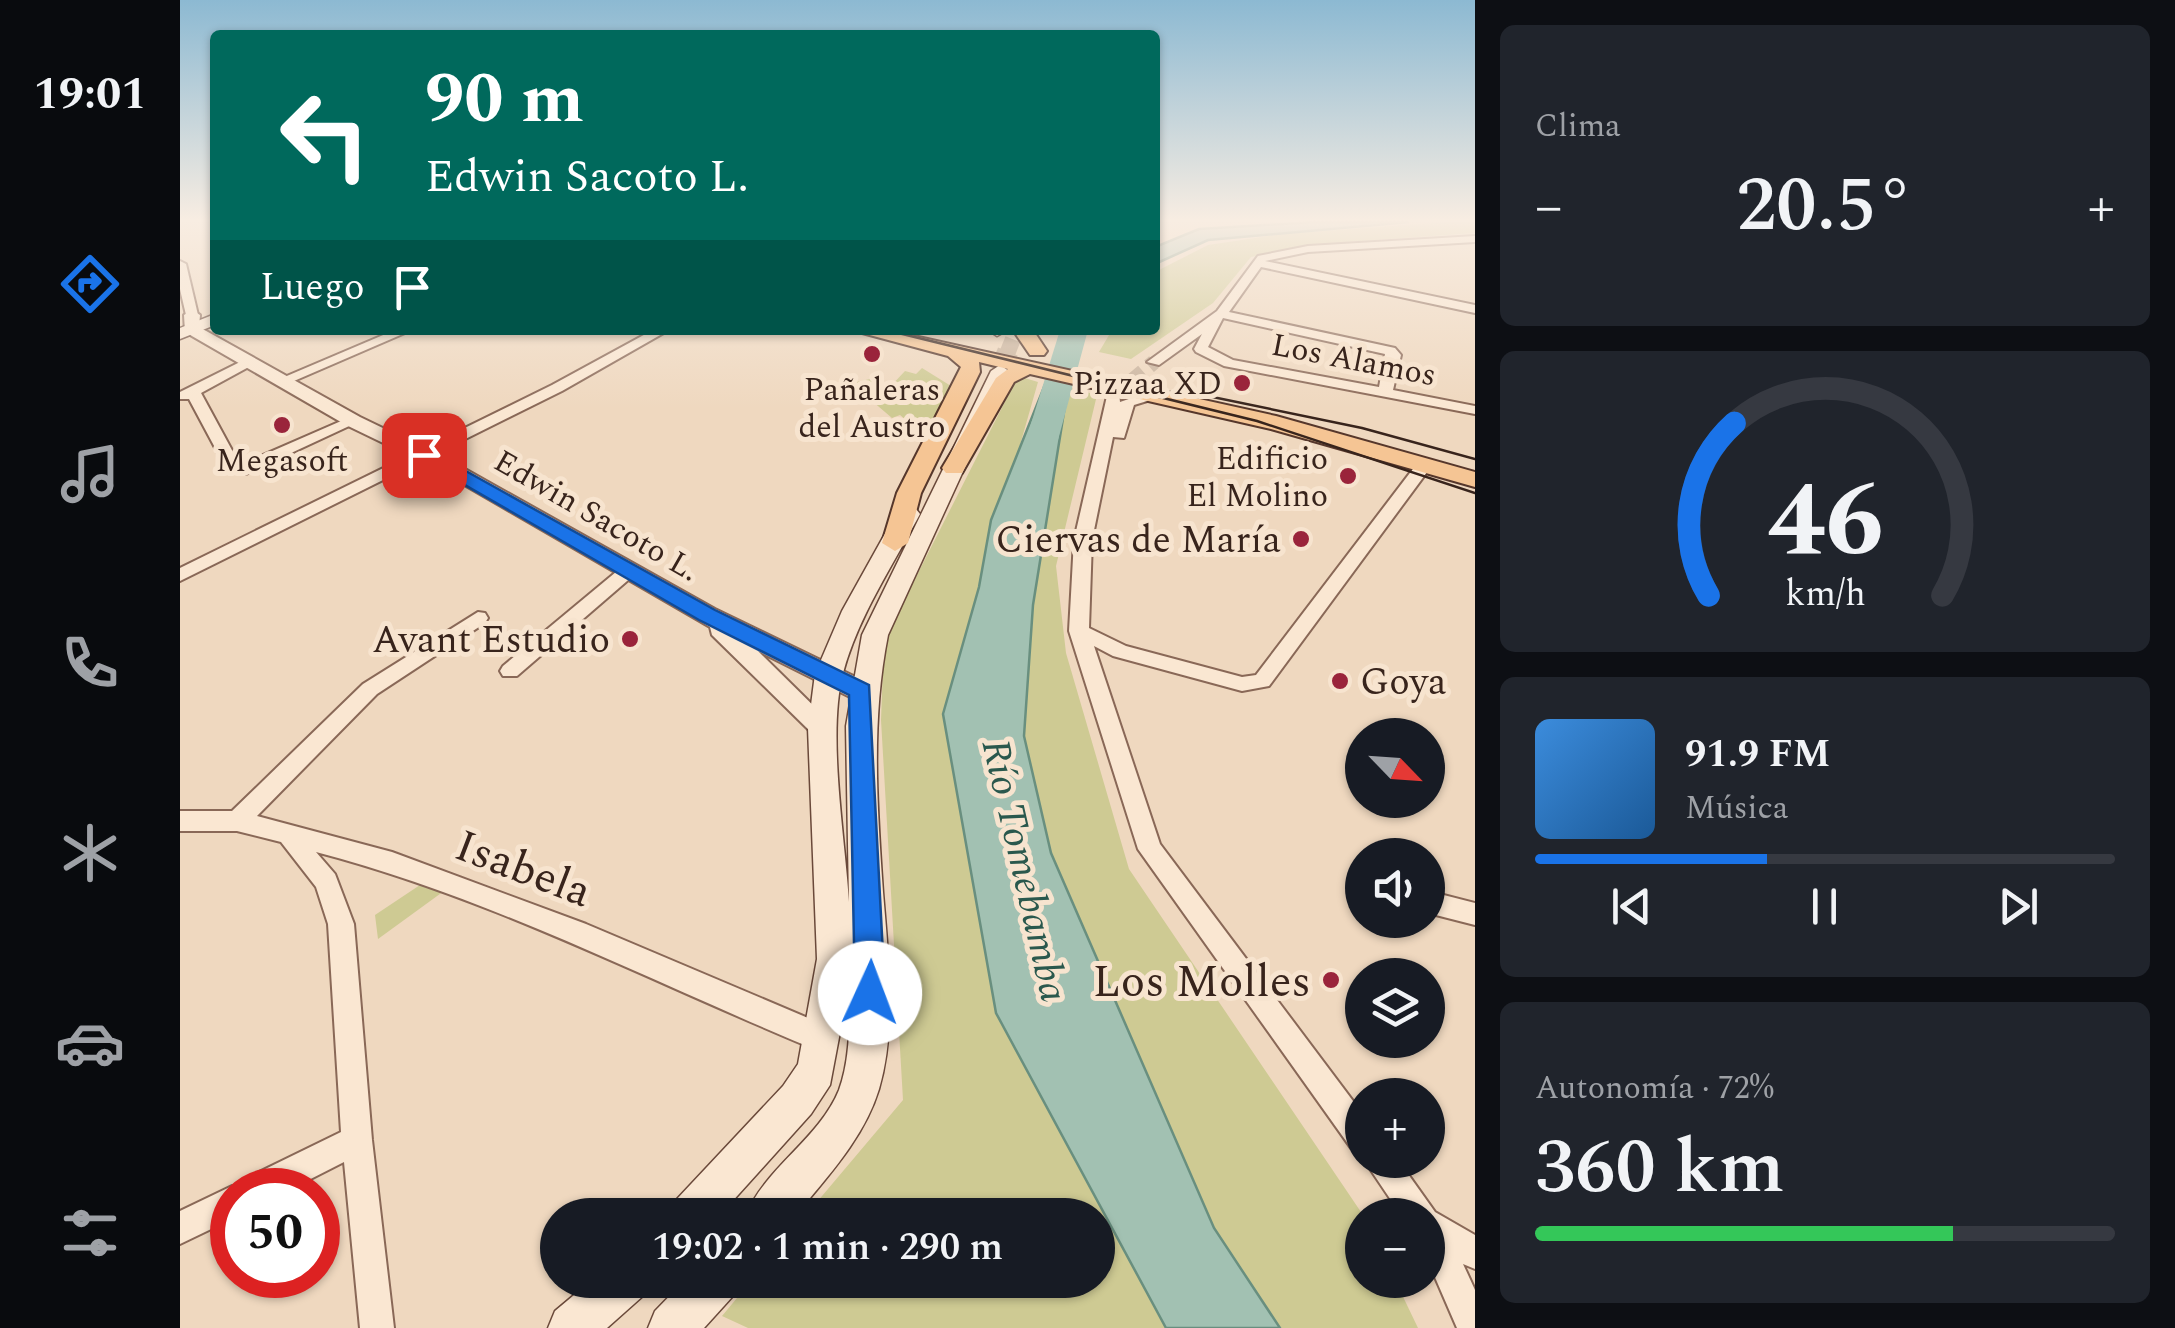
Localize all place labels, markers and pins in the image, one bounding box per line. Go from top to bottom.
marker: Pañaleras del Austro [861,343,883,365]
place label: Pizzaa XD [1073,360,1222,409]
place label: Pañaleras del Austro [798,366,946,452]
marker: Pizzaa XD [1231,372,1253,394]
pin [382,413,467,498]
marker: Megasoft [271,414,293,436]
place label: Edificio El Molino [1186,435,1328,521]
place label: Megasoft [216,437,348,486]
marker: Edificio El Molino [1337,465,1359,487]
place label: Ciervas de María [996,512,1281,570]
marker: Ciervas de María [1290,528,1312,550]
place label: Avant Estudio [372,612,610,670]
marker: Avant Estudio [619,628,641,650]
place label: Goya [1360,654,1447,712]
marker: Goya [1329,670,1351,692]
place label: Los Molles [1092,948,1311,1017]
marker: Los Molles [1320,969,1342,991]

